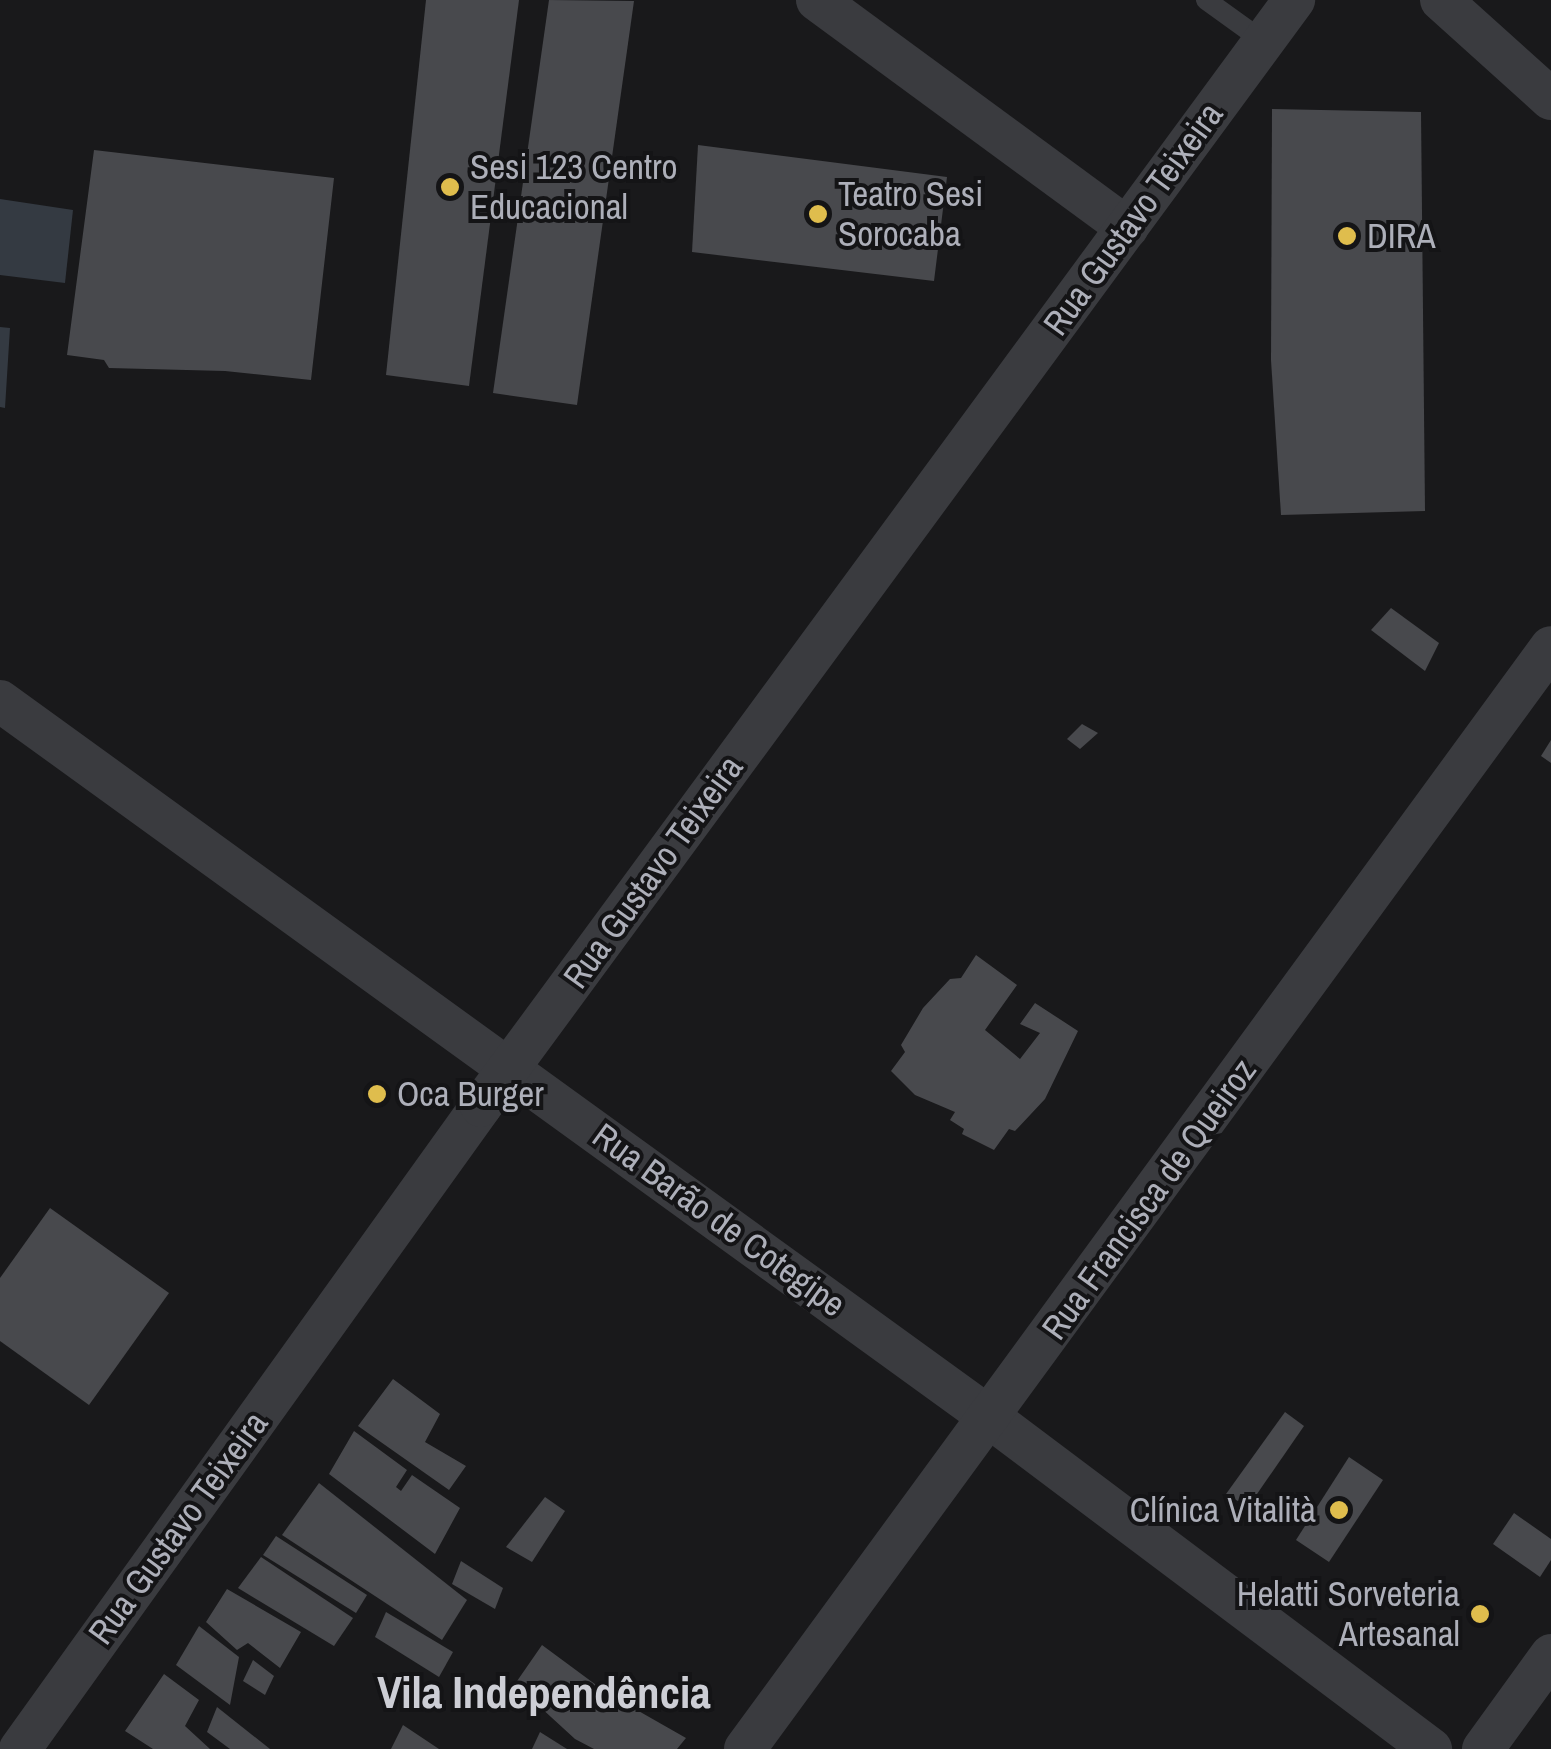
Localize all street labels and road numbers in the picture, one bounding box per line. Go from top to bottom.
street label: Rua Gustavo Teixeira [1034,94,1232,344]
street label: Rua Gustavo Teixeira [554,747,752,997]
street label: Rua Francisca de Queiroz [1033,1051,1265,1347]
street label: Rua Barão de Cotegipe [585,1114,853,1326]
street label: Rua Gustavo Teixeira [79,1403,277,1653]

